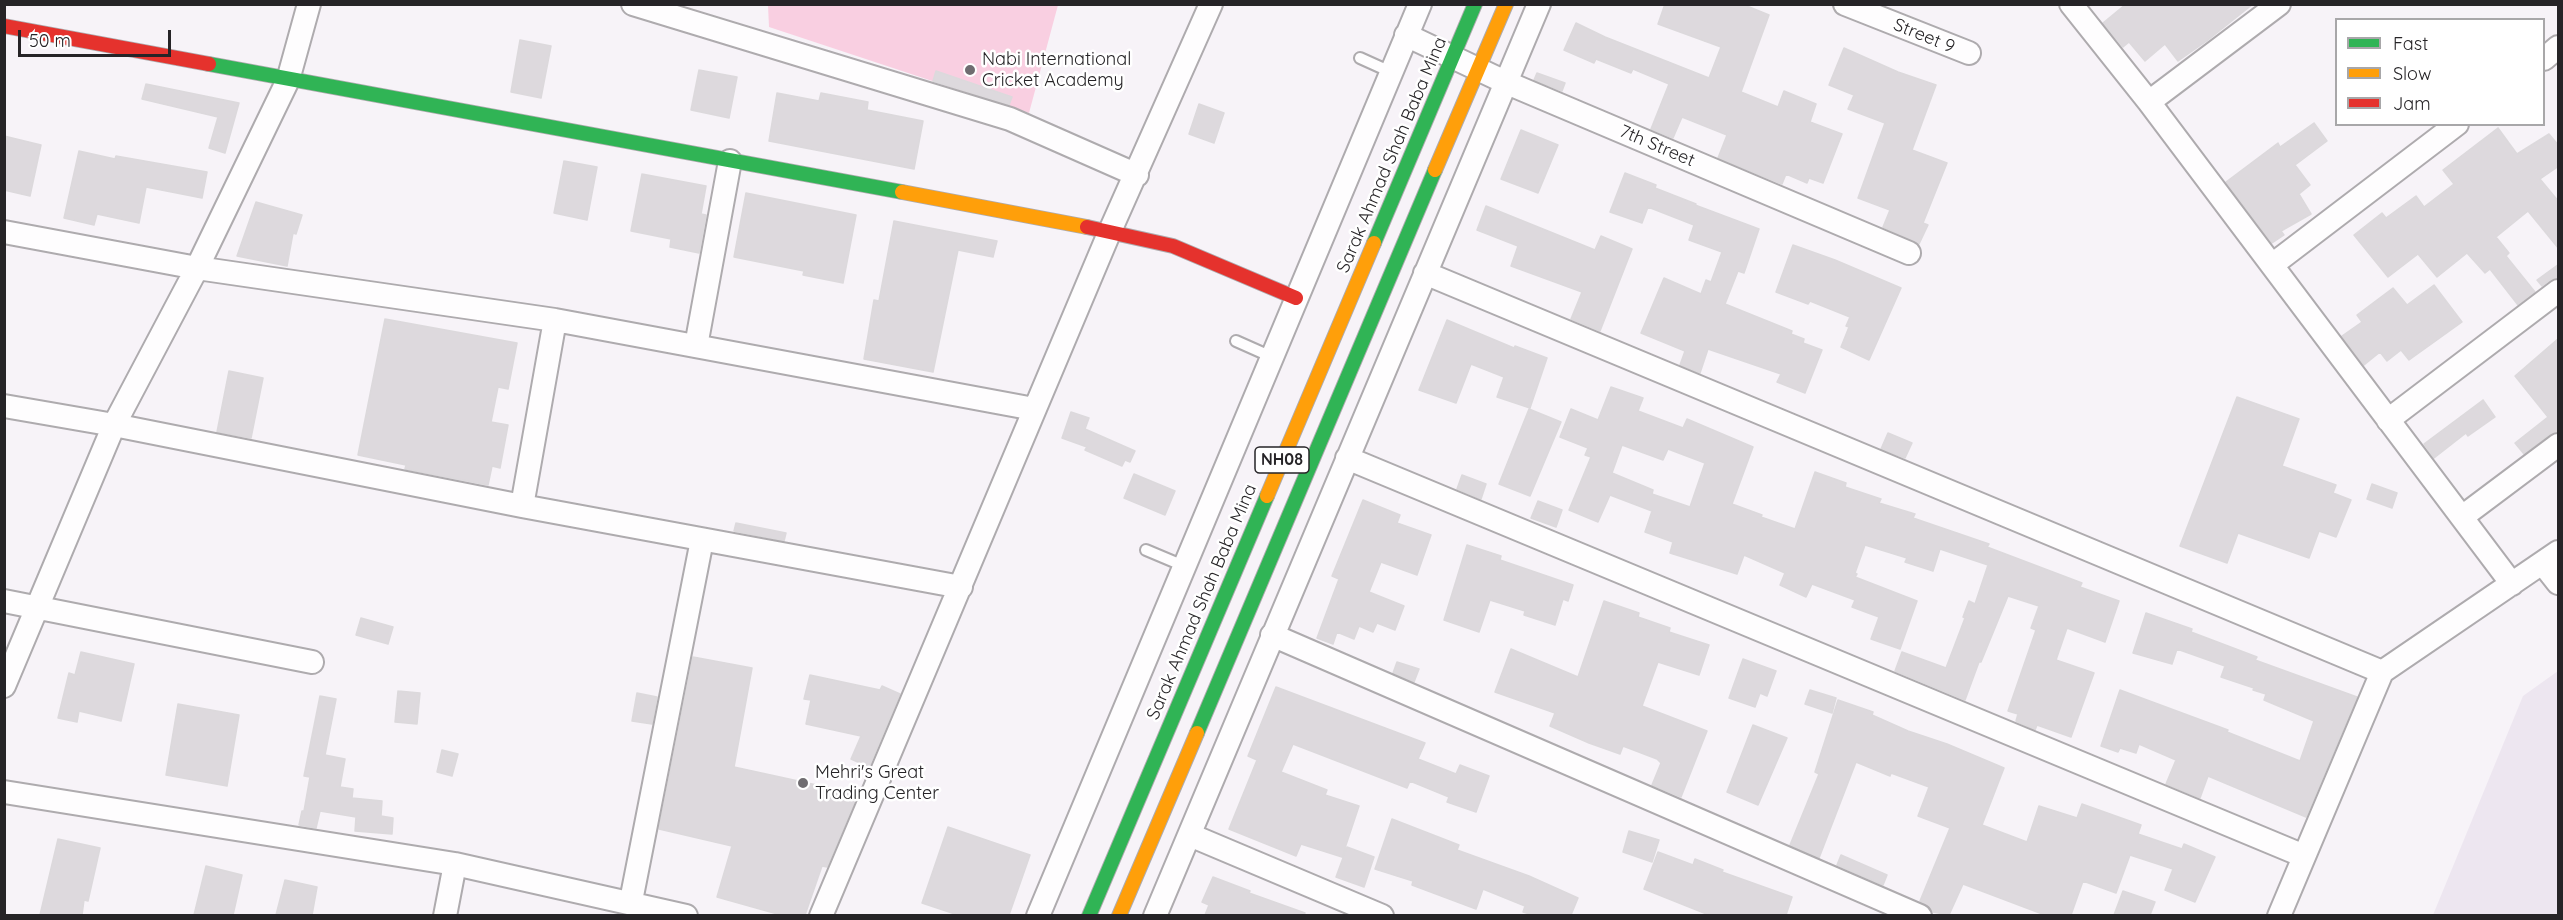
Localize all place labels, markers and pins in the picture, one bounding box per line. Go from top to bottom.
place label: Nabi International Cricket Academy [982,49,1131,92]
marker: Nabi International Cricket Academy [963,63,977,77]
place label: Mehri's Great Trading Center [815,762,939,804]
marker: Mehri's Great Trading Center [796,776,810,790]

